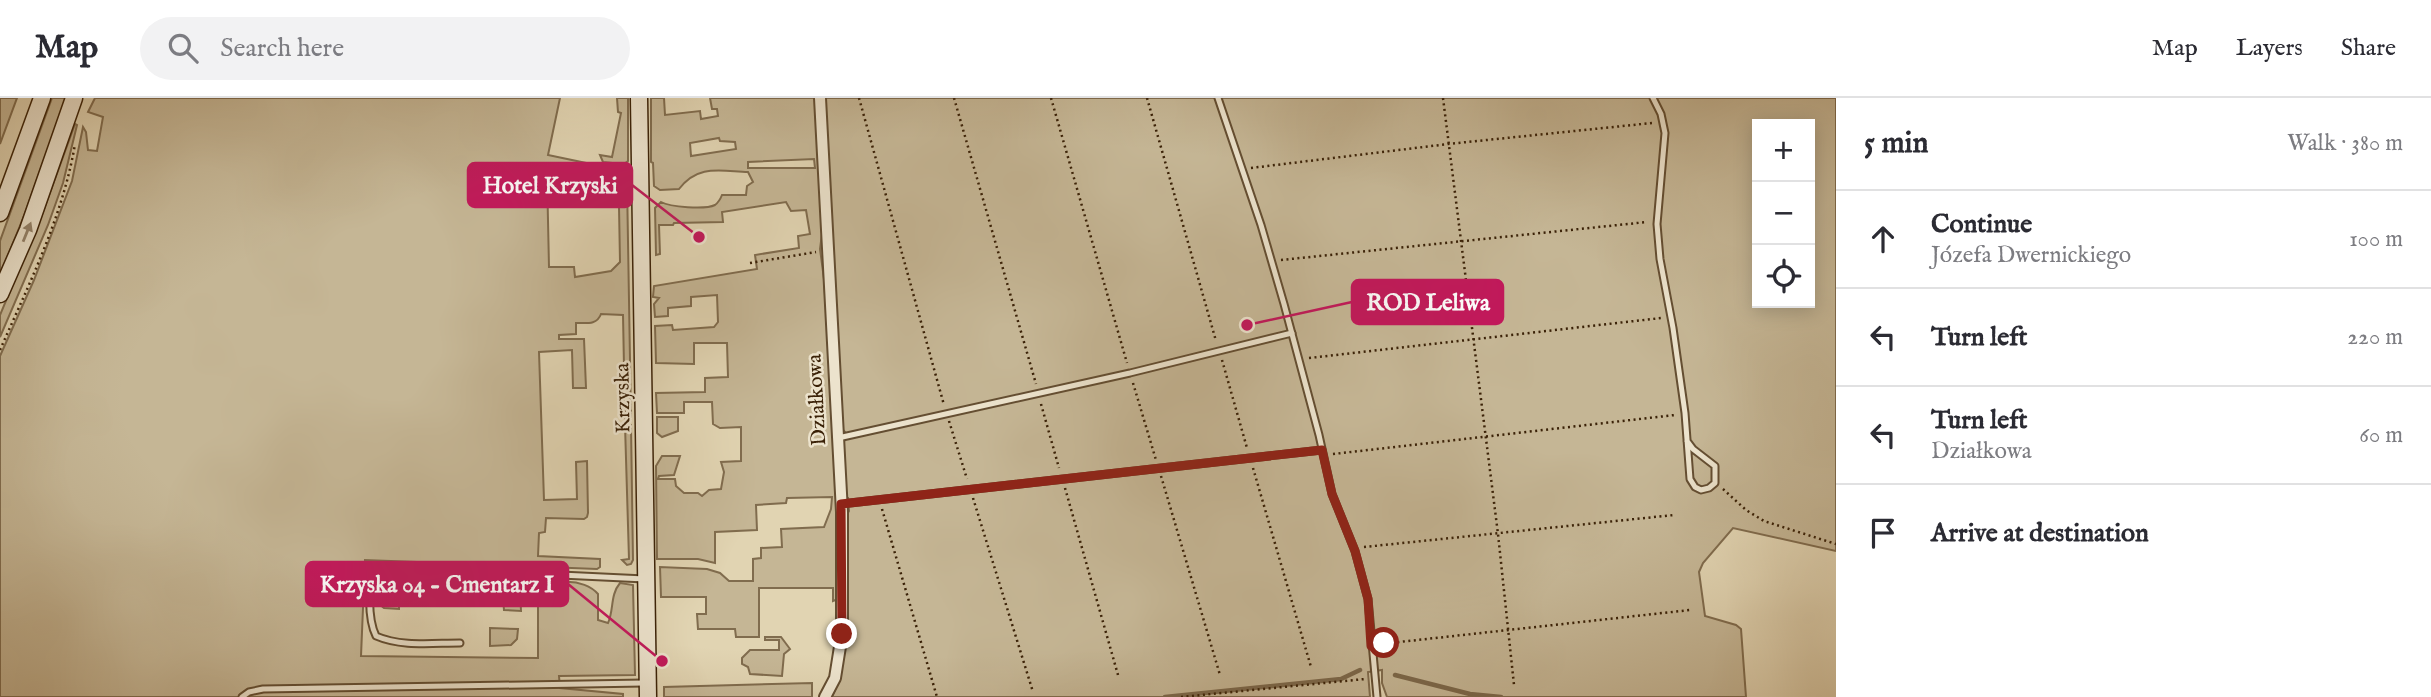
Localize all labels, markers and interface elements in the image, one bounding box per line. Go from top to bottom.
search box [140,17,630,80]
text: Map [35,27,98,69]
icon: search [164,29,202,67]
text: Search here [220,32,344,65]
text: Map [2152,33,2198,64]
text: Layers [2236,33,2303,64]
text: Share [2341,33,2396,64]
map controls [1752,119,1815,308]
button: + [1752,119,1815,182]
text: 5 min [1864,125,1929,163]
text: Walk · 380 m [2287,129,2403,158]
callout: Hotel Krzyski [468,163,632,207]
text: Hotel Krzyski [482,172,618,201]
button: − [1752,182,1815,245]
text: Continue [1931,208,2032,241]
icon: ahead [1864,220,1902,258]
one-way arrow [22,221,33,242]
text: 100 m [2349,225,2403,254]
text: Józefa Dwernickiego [1931,241,2131,270]
button: locate [1752,245,1815,308]
callout: ROD Leliwa [1352,280,1503,324]
text: ROD Leliwa [1366,289,1491,318]
icon: left [1864,318,1902,356]
text: Turn left [1931,321,2028,354]
text: 220 m [2347,323,2403,352]
street label: Działkowa [802,352,833,447]
street label: Krzyska [609,361,638,434]
text: Turn left [1931,404,2028,437]
icon: left [1864,416,1902,454]
text: 60 m [2359,421,2403,450]
text: Działkowa [1931,437,2032,466]
icon: arrive [1864,514,1902,552]
text: Arrive at destination [1931,517,2149,550]
callout: Krzyska 04 - Cmentarz I [306,562,568,606]
text: Krzyska 04 - Cmentarz I [320,571,554,600]
route end [826,618,857,649]
route start [1368,627,1399,658]

